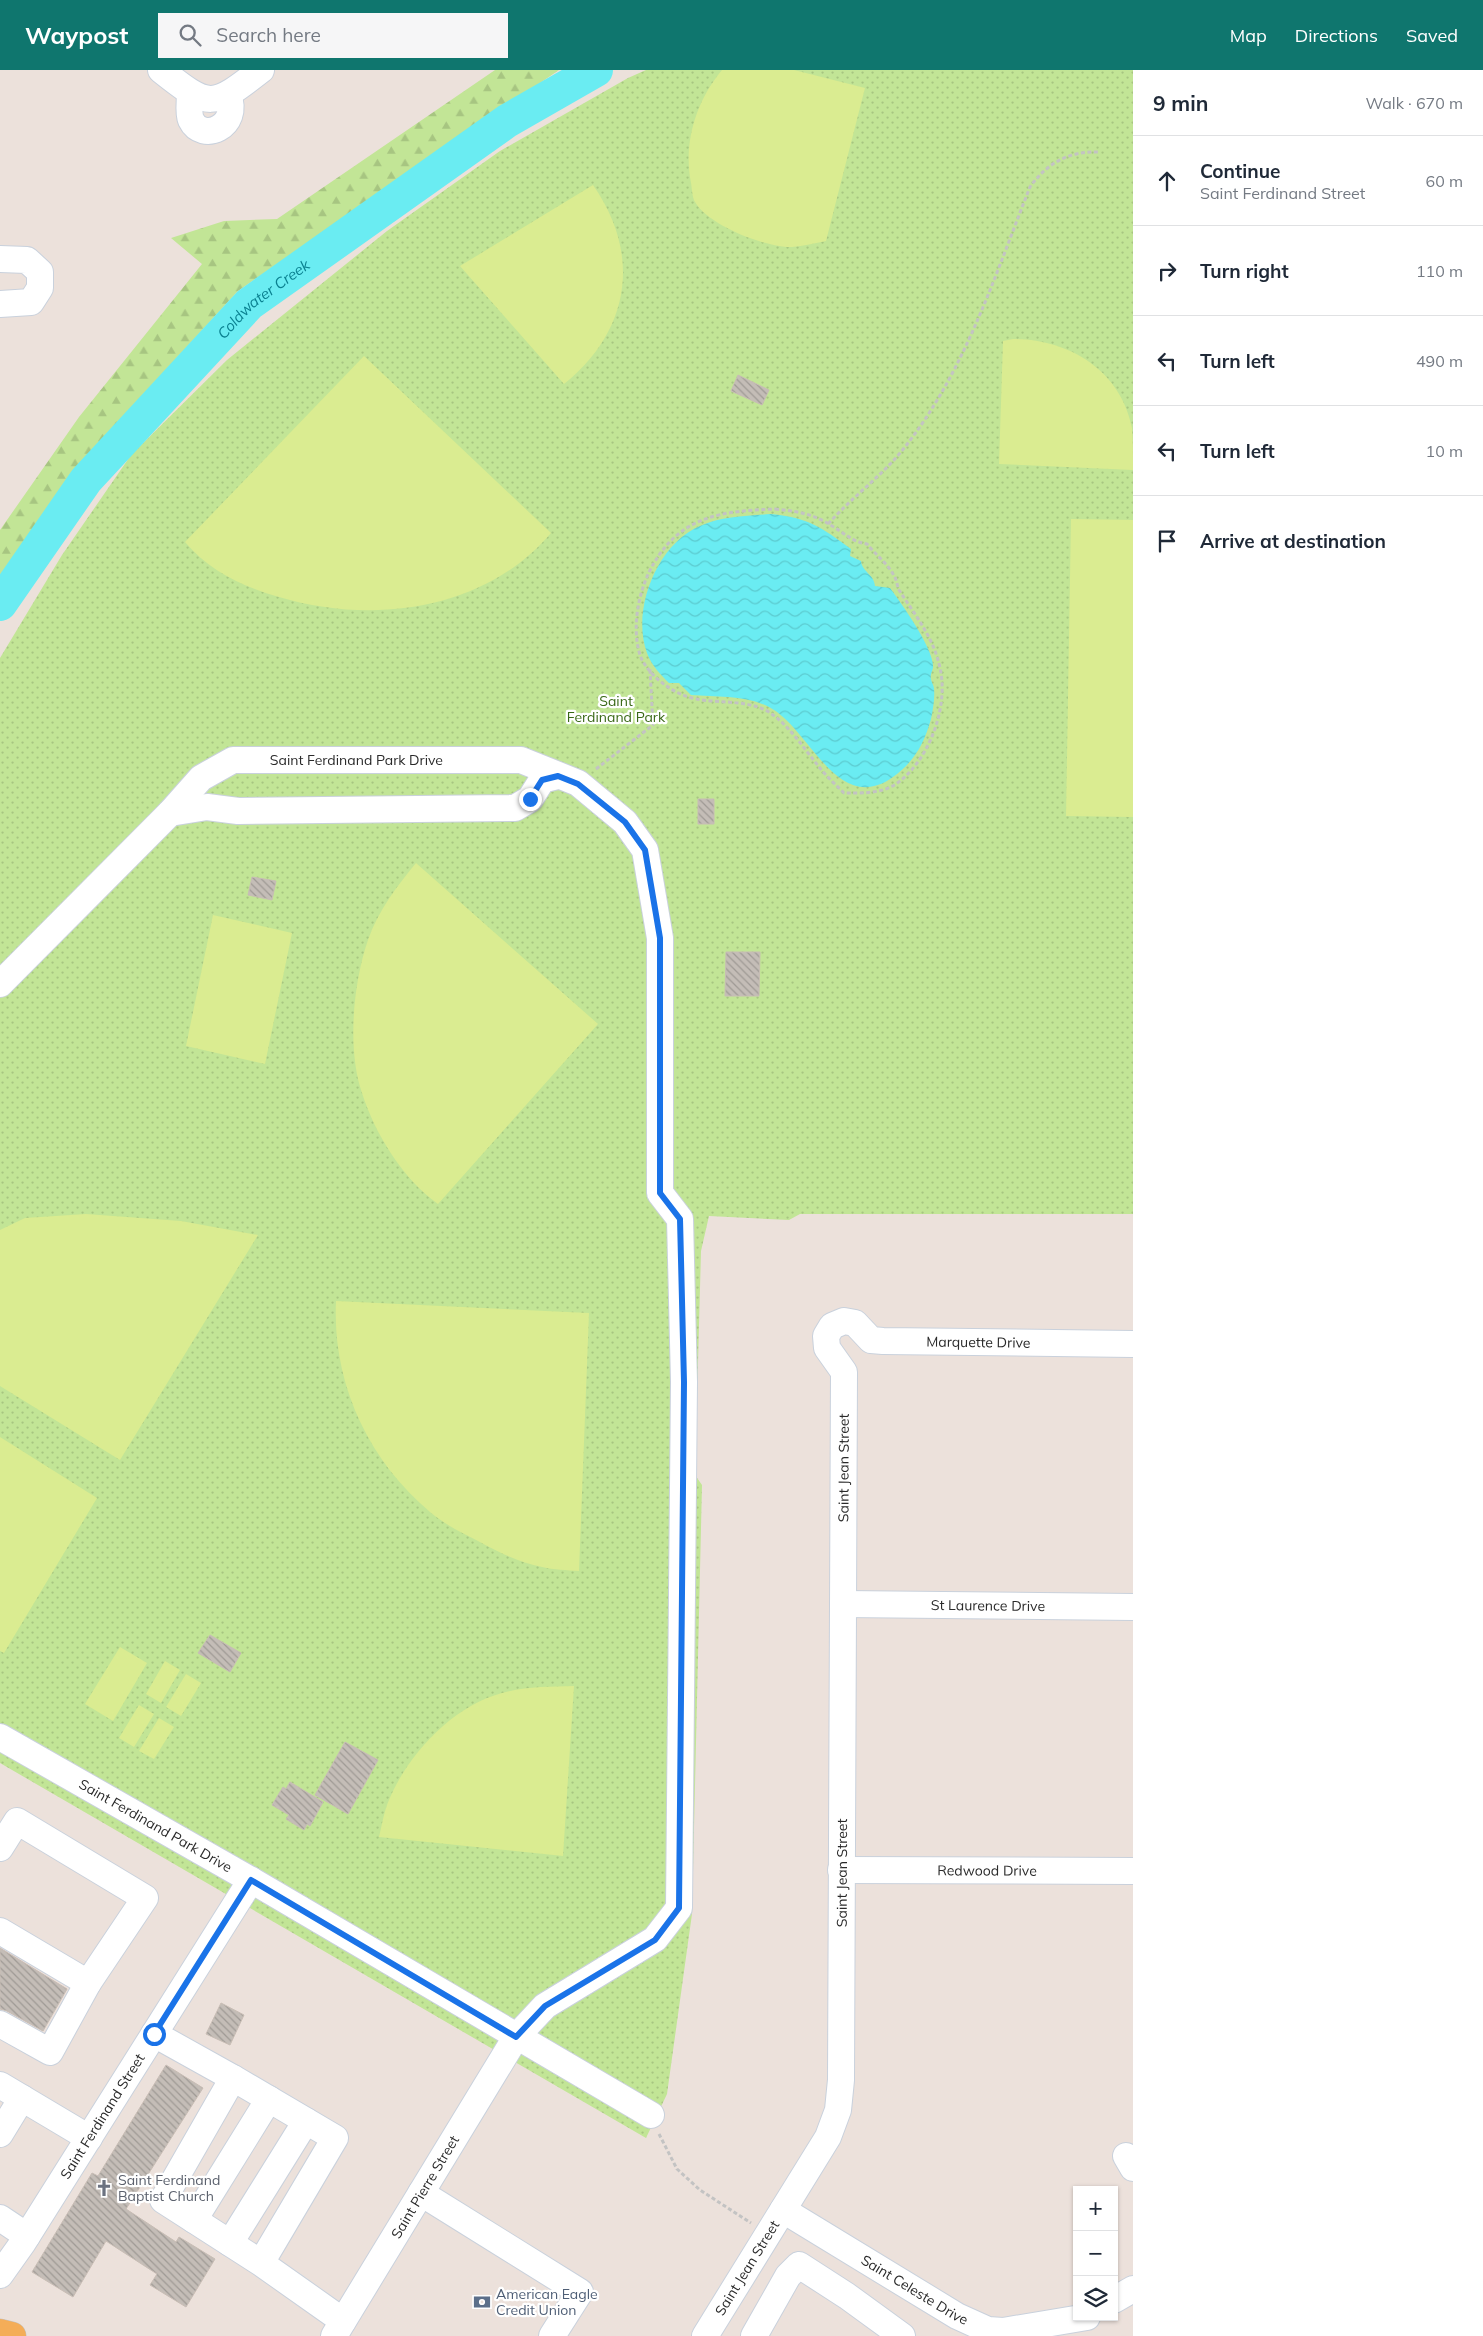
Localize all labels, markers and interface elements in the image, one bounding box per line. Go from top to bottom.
search box [158,13,508,58]
text: Waypost [25,20,128,50]
icon: search [176,21,204,49]
text: Search here [216,23,321,47]
text: Map [1230,24,1267,47]
text: Directions [1295,24,1378,47]
text: Saved [1406,24,1458,47]
text: 9 min [1153,90,1208,116]
text: Walk · 670 m [1365,93,1463,113]
text: Continue [1200,159,1280,183]
icon: ahead [1153,167,1181,195]
text: 60 m [1426,171,1463,191]
text: Saint Ferdinand Street [1200,183,1365,203]
water label: Coldwater Creek [213,254,314,342]
icon: right [1153,257,1181,285]
text: Turn right [1200,259,1289,283]
text: 110 m [1416,261,1463,281]
icon: left [1153,347,1181,375]
text: Turn left [1200,349,1275,373]
text: 490 m [1416,351,1463,371]
icon: left [1153,437,1181,465]
text: Turn left [1200,439,1275,463]
text: 10 m [1426,441,1463,461]
icon: arrive [1153,527,1181,555]
text: Arrive at destination [1200,529,1386,553]
park label: Saint Ferdinand Park [567,692,666,726]
street label: Saint Ferdinand Park Drive [270,751,443,769]
route end [519,788,542,811]
street label: Marquette Drive [926,1333,1031,1352]
street label: Saint Jean Street [834,1413,853,1522]
street label: St Laurence Drive [931,1596,1045,1615]
street label: Saint Ferdinand Park Drive [76,1775,235,1876]
street label: Saint Jean Street [833,1818,851,1927]
street label: Redwood Drive [937,1861,1037,1880]
route start [143,2023,166,2046]
street label: Saint Ferdinand Street [56,2050,149,2182]
street label: Saint Pierre Street [387,2132,463,2242]
place label: Saint Ferdinand Baptist Church [118,2171,220,2205]
church icon: Saint Ferdinand Baptist Church [94,2178,114,2198]
map controls [1073,2186,1118,2321]
button: + [1073,2186,1118,2231]
street label: Saint Jean Street [711,2217,783,2319]
button: − [1073,2231,1118,2276]
street label: Saint Celeste Drive [858,2251,971,2329]
button: layers [1073,2276,1118,2321]
place label: American Eagle Credit Union [496,2285,598,2319]
bank icon: American Eagle Credit Union [472,2292,492,2312]

